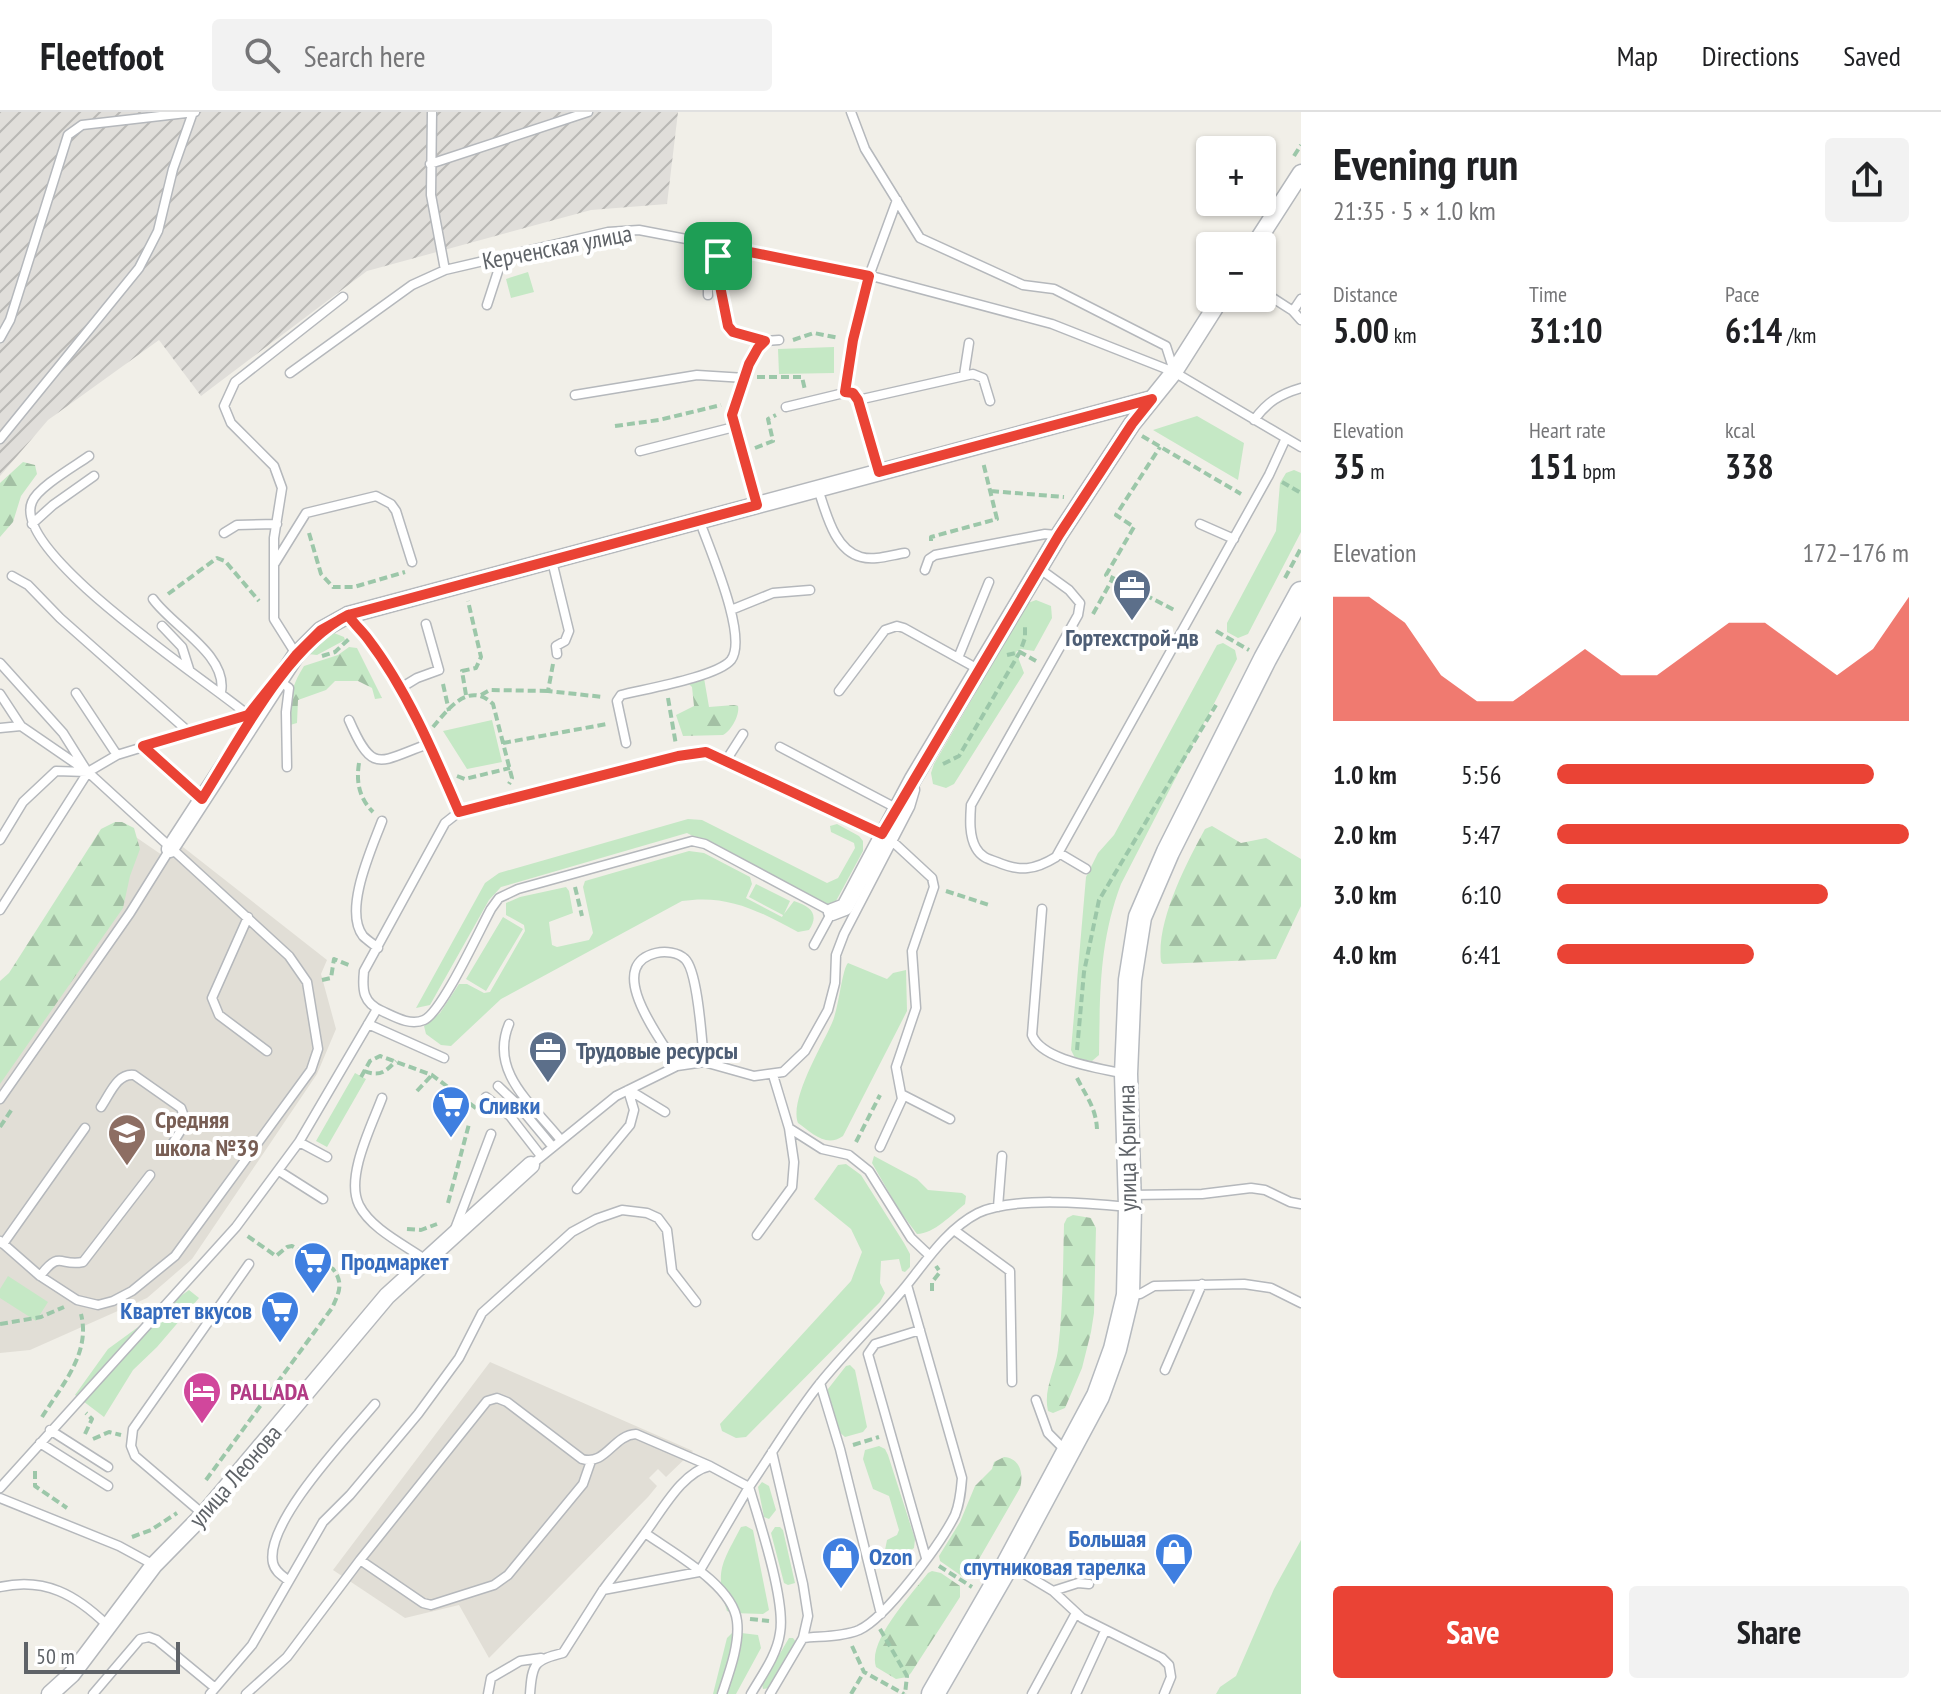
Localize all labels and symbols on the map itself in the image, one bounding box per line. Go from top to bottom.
street label: Керченская улица [480,217,634,277]
pin [684,222,752,290]
office icon: Гортехстрой-дв [1111,567,1153,622]
place label: Гортехстрой-дв [1065,622,1199,653]
office icon: Трудовые ресурсы [527,1029,569,1084]
place label: Трудовые ресурсы [576,1035,738,1066]
supermarket icon: Сливки [430,1084,472,1139]
street label: улица Крыгина [1110,1084,1144,1212]
place label: Сливки [479,1090,540,1121]
place label: Средняя школа №39 [155,1104,259,1163]
school or university icon: Средняя школа №39 [106,1112,148,1167]
supermarket icon: Продмаркет [292,1240,334,1295]
place label: Продмаркет [341,1246,449,1277]
supermarket icon: Квартет вкусов [259,1289,301,1344]
place label: Квартет вкусов [120,1295,252,1326]
hotel icon: PALLADA [181,1370,223,1425]
place label: PALLADA [230,1376,310,1407]
street label: улица Леонова [182,1418,288,1534]
place label: Большая спутниковая тарелка [963,1523,1146,1582]
shop icon: Большая спутниковая тарелка [1153,1531,1195,1586]
shop icon: Ozon [820,1535,862,1590]
place label: Ozon [869,1541,912,1572]
scale bar [24,1638,180,1674]

